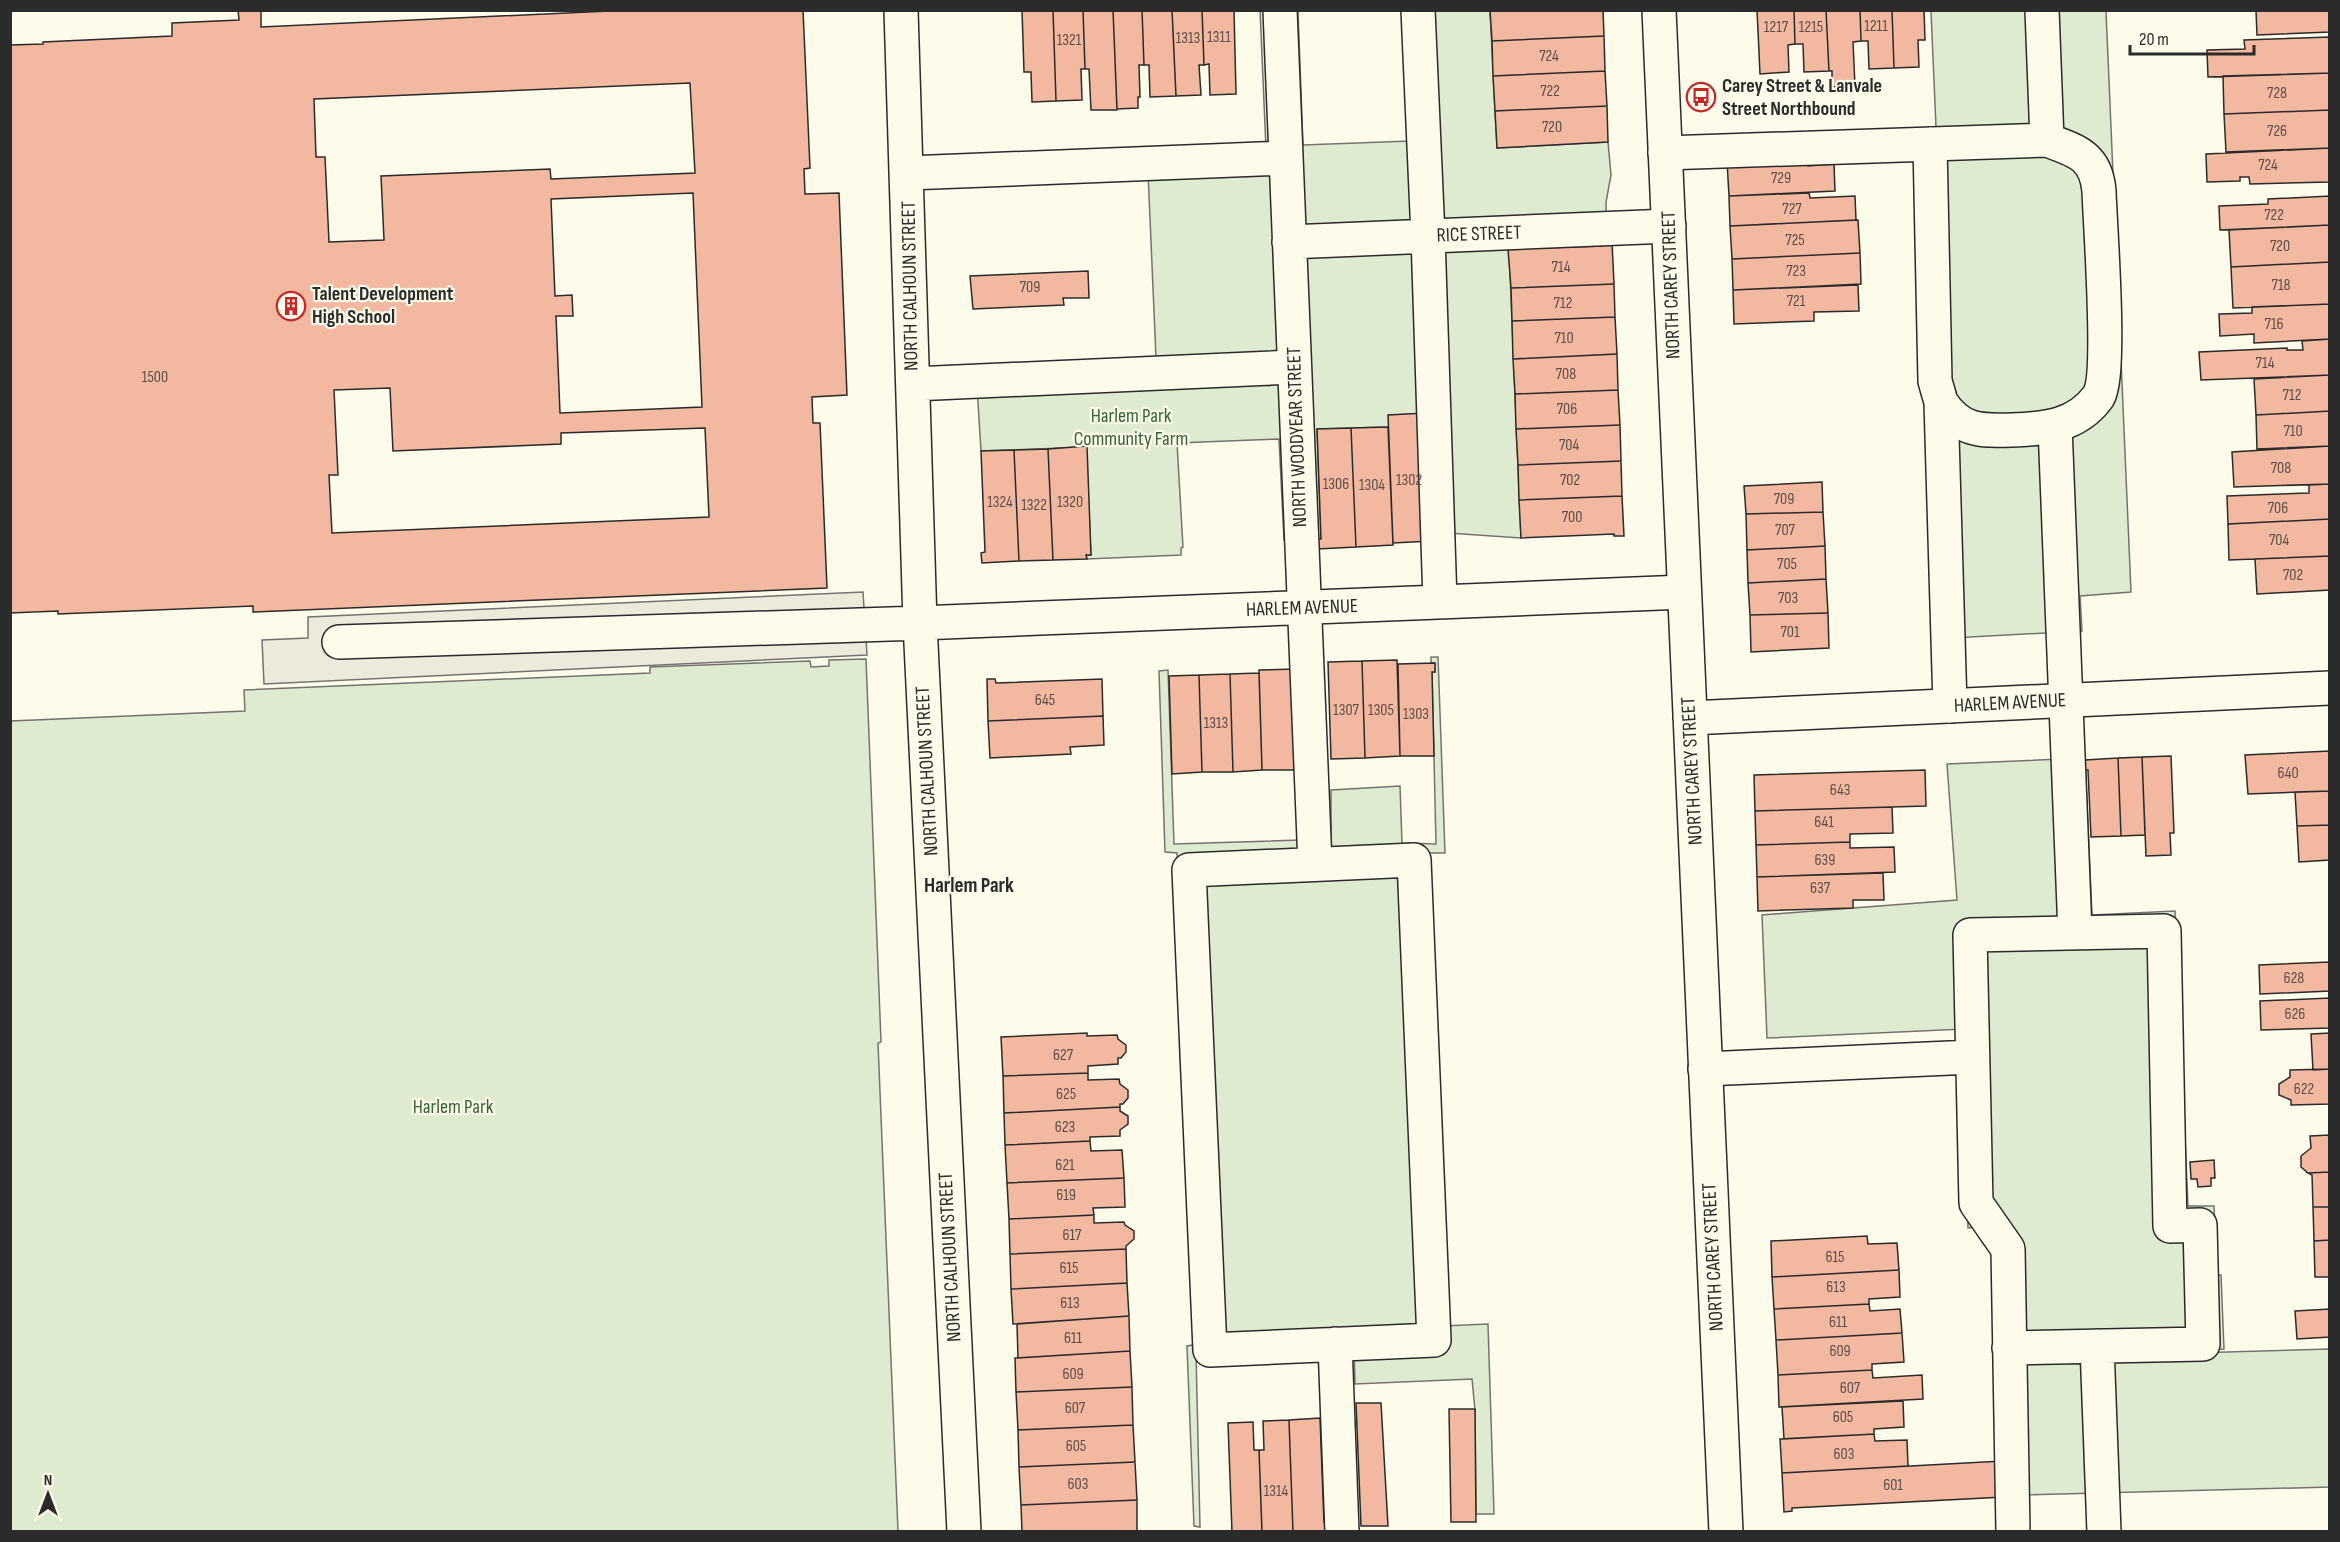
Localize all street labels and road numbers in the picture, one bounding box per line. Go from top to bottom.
street label: NORTH CALHOUN STREET [897,201,923,371]
street label: NORTH CAREY STREET [1656,211,1686,359]
street label: RICE STREET [1436,221,1522,247]
street label: NORTH WOODYEAR STREET [1282,346,1312,528]
street label: HARLEM AVENUE [1245,594,1359,622]
street label: NORTH CALHOUN STREET [911,686,943,856]
street label: HARLEM AVENUE [1953,688,2067,718]
street label: NORTH CAREY STREET [1676,696,1708,846]
street label: NORTH CALHOUN STREET [934,1172,966,1342]
street label: NORTH CAREY STREET [1697,1182,1729,1332]

